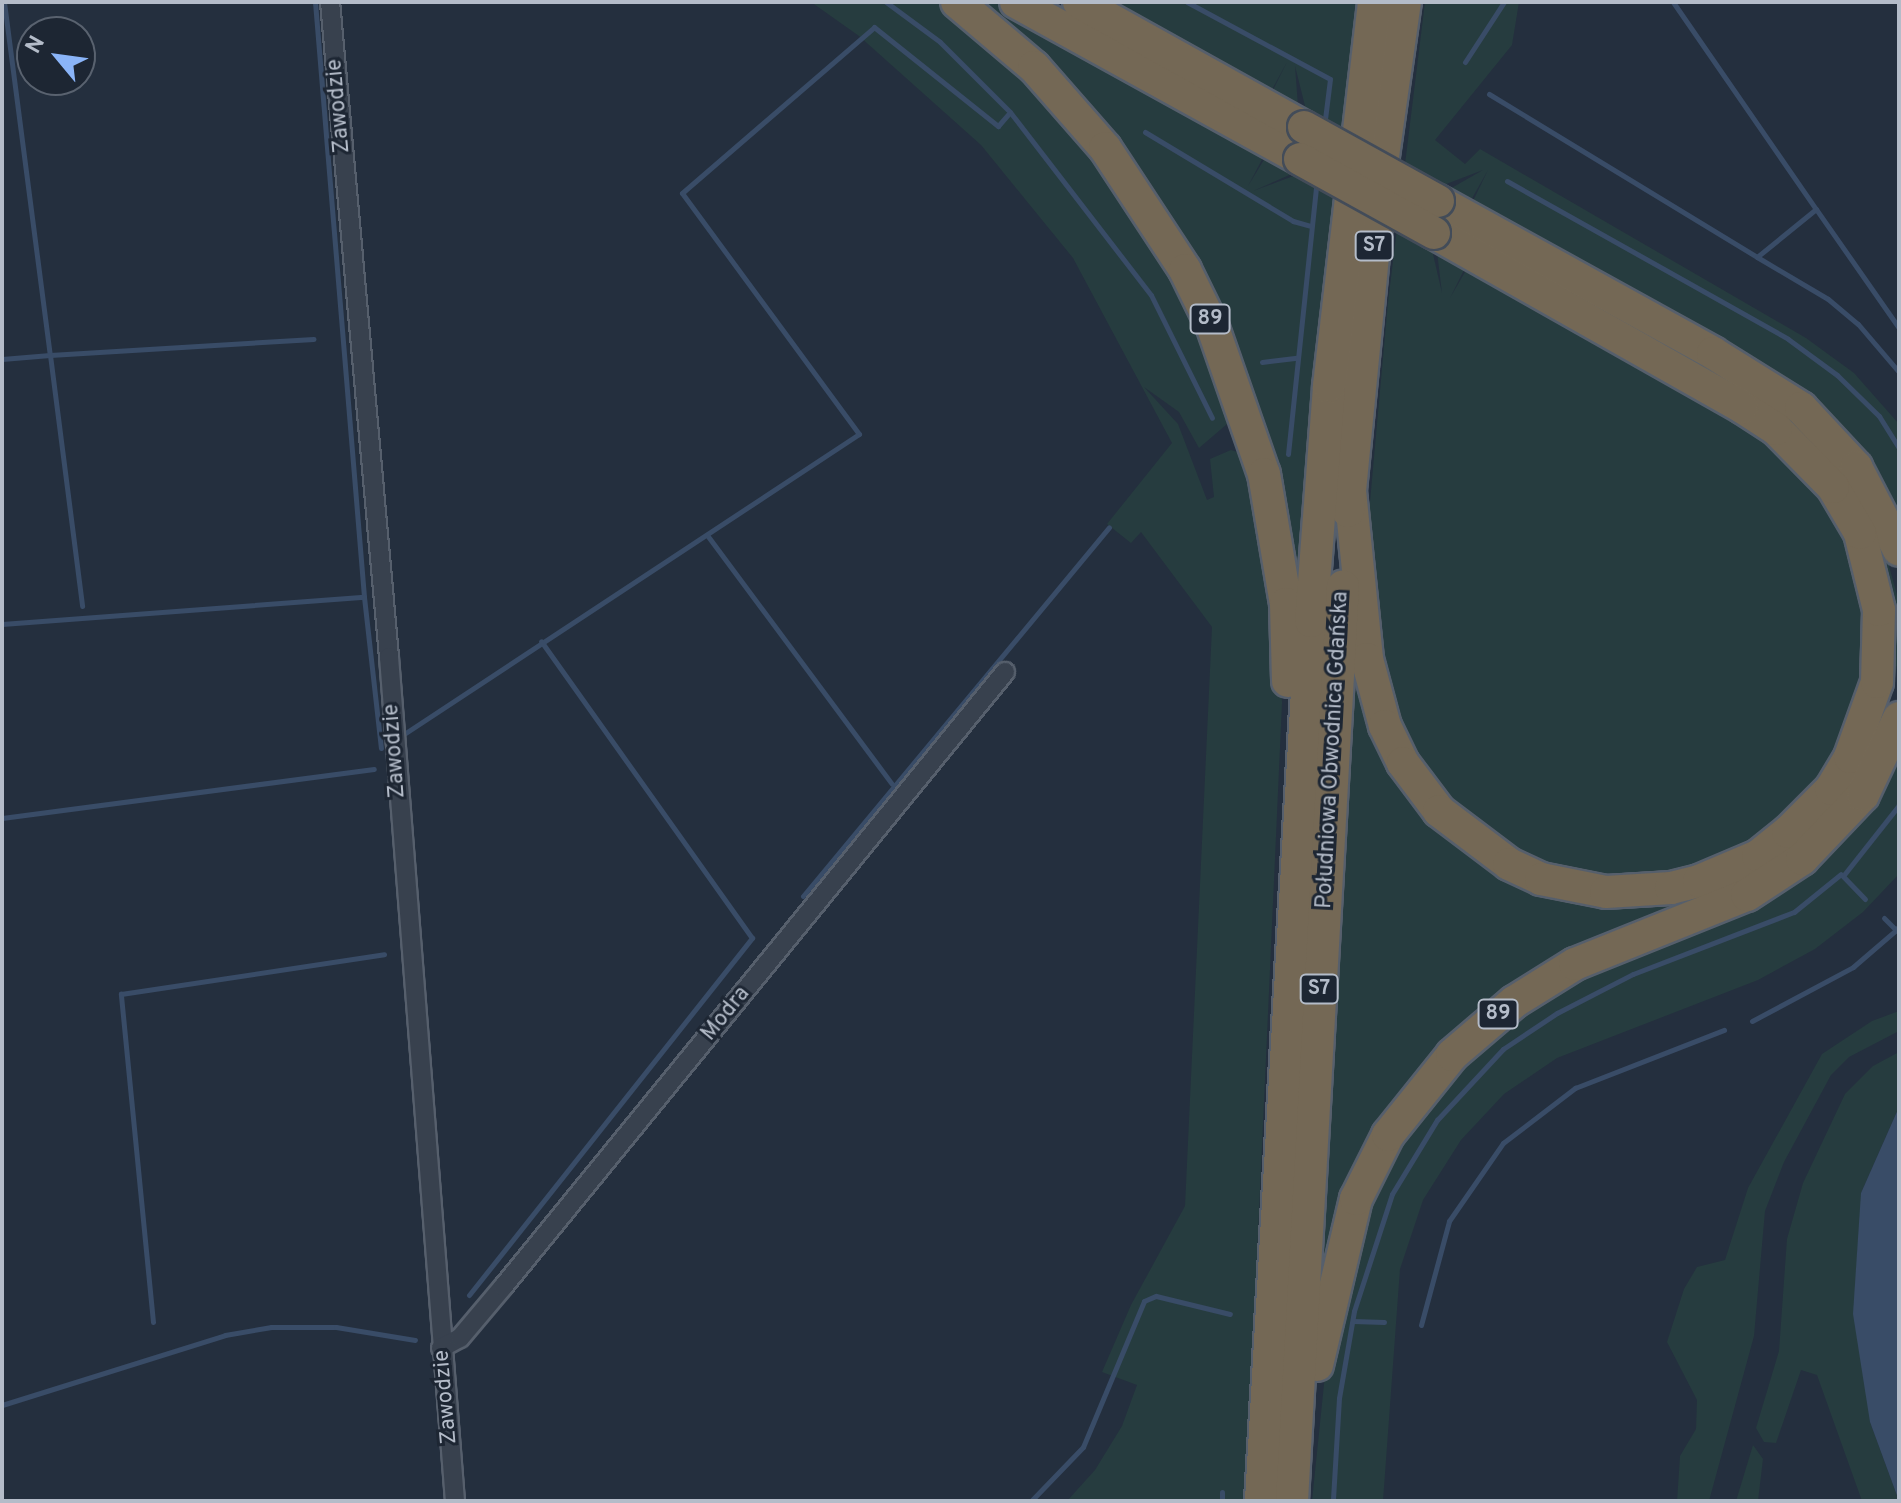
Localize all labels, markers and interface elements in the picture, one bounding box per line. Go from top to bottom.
north arrow [16,16,96,96]
text: N [21,32,52,59]
street label: Zawodzie [322,58,356,154]
road number: S7 [1354,230,1394,262]
road number: 89 [1188,303,1232,335]
street label: Południowa Obwodnica Gdańska [1311,591,1355,909]
street label: Zawodzie [379,703,411,799]
road number: S7 [1299,973,1339,1005]
street label: Modra [696,981,756,1047]
road number: 89 [1476,998,1520,1030]
street label: Zawodzie [429,1349,463,1445]

